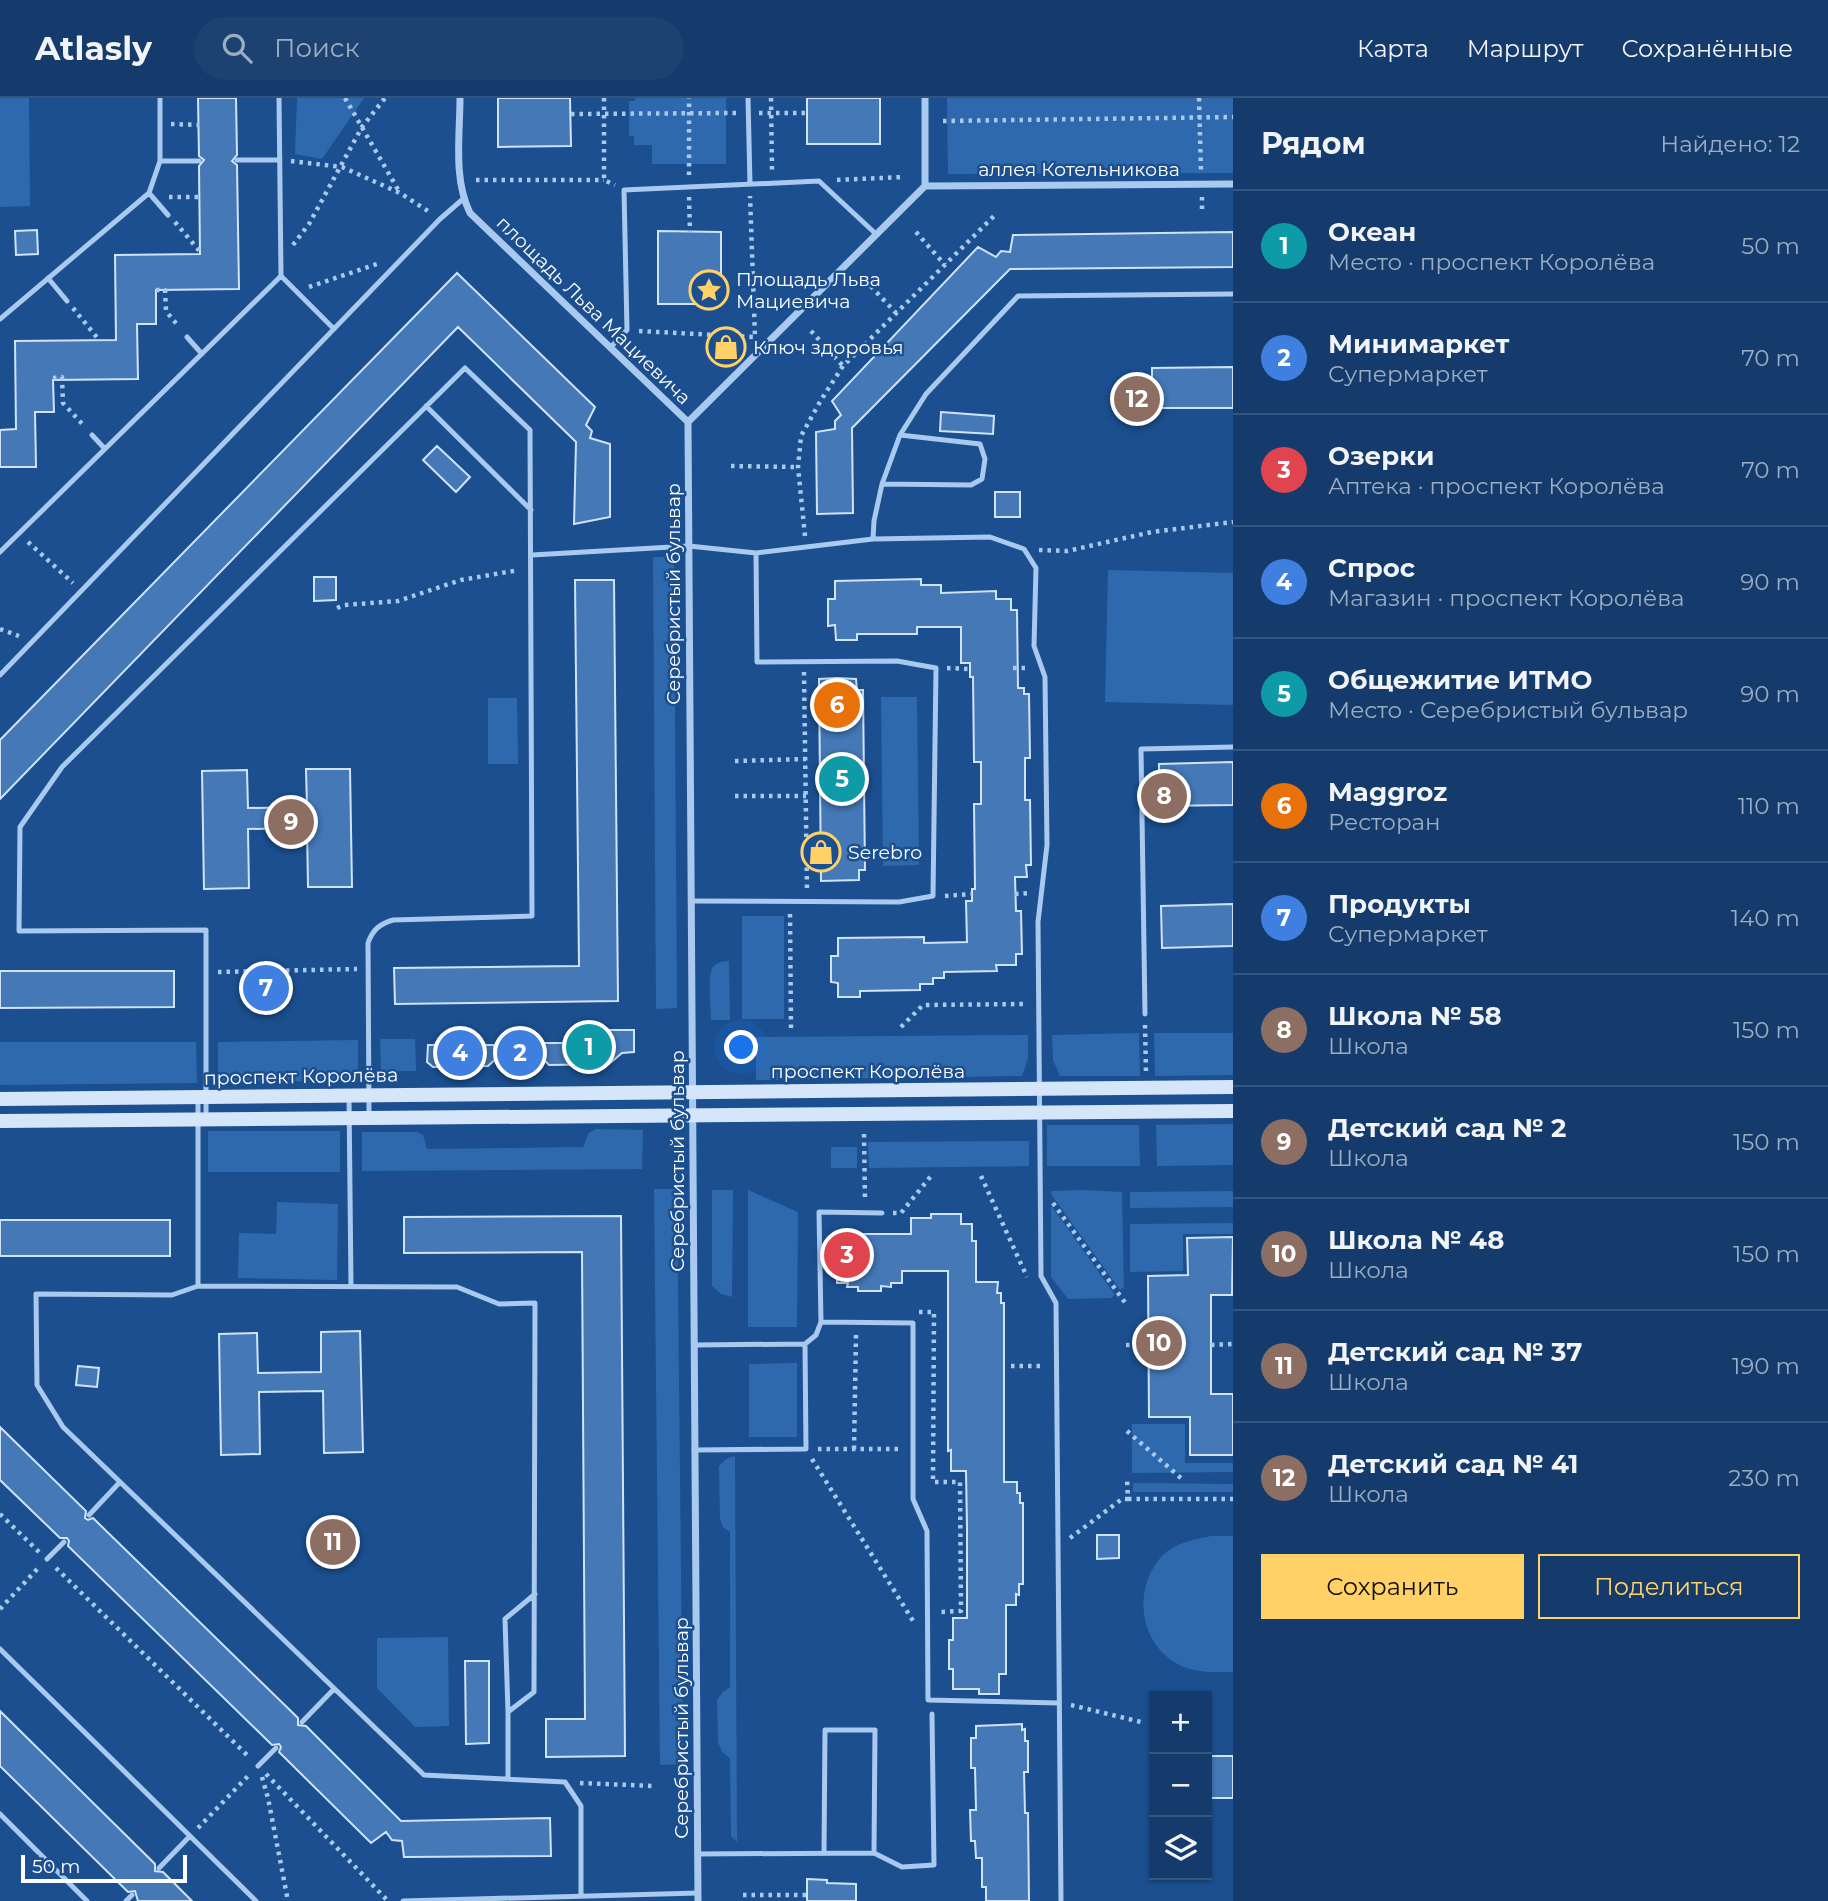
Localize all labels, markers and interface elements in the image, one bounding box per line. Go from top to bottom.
search box [194,17,684,80]
text: Atlasly [35,28,152,68]
icon: search [218,29,256,67]
text: Поиск [274,32,360,64]
text: Карта [1357,34,1429,63]
text: Маршрут [1467,34,1583,63]
text: Сохранённые [1621,34,1793,63]
text: Рядом [1261,125,1366,162]
text: Найдено: 12 [1660,130,1800,158]
street label: аллея Котельникова [978,158,1180,181]
street label: площадь Льва Мациевича [492,211,696,409]
text: Океан [1328,216,1416,248]
text: 1 [1279,232,1289,260]
text: 50 m [1741,232,1800,260]
text: Место · проспект Королёва [1328,248,1655,276]
place label: Площадь Льва Мациевича [736,268,881,313]
place icon: Площадь Льва Мациевича [688,269,730,311]
shop icon: Ключ здоровья [705,326,747,368]
text: Минимаркет [1328,328,1509,360]
place label: Ключ здоровья [753,336,904,359]
text: 2 [1277,344,1291,372]
text: 70 m [1741,344,1800,372]
text: Супермаркет [1328,360,1488,388]
pin: 12 [1114,373,1160,425]
text: Озерки [1328,440,1434,472]
text: 3 [1277,456,1291,484]
text: 70 m [1741,456,1800,484]
text: Аптека · проспект Королёва [1328,472,1665,500]
street label: Серебристый бульвар [662,483,685,705]
text: Спрос [1328,552,1415,584]
text: 4 [1276,568,1292,596]
text: 90 m [1740,568,1800,596]
text: Магазин · проспект Королёва [1328,584,1685,612]
text: Общежитие ИТМО [1328,664,1592,696]
pin: 6 [814,679,860,731]
text: 5 [1277,680,1291,708]
text: 90 m [1740,680,1800,708]
text: Место · Серебристый бульвар [1328,696,1688,724]
pin: 5 [819,753,865,805]
pin: 8 [1141,770,1187,822]
text: Maggroz [1328,776,1447,808]
text: 6 [1277,792,1291,820]
text: 110 m [1738,792,1800,820]
pin: 9 [268,796,314,848]
text: Ресторан [1328,808,1441,836]
shop icon: Serebro [800,831,842,873]
place label: Serebro [848,841,922,864]
text: Продукты [1328,888,1471,920]
text: 7 [1277,904,1291,932]
text: 140 m [1731,904,1800,932]
text: Супермаркет [1328,920,1488,948]
pin: 7 [243,962,289,1014]
text: Школа № 58 [1328,1000,1502,1032]
text: 8 [1276,1016,1292,1044]
text: 150 m [1733,1016,1800,1044]
pin: 1 [566,1021,612,1073]
pin: 4 [437,1027,483,1079]
pin: 2 [497,1027,543,1079]
your location [724,1030,758,1064]
text: Школа [1328,1032,1409,1060]
street label: Серебристый бульвар [666,1050,689,1272]
street label: проспект Королёва [771,1060,965,1083]
street label: проспект Королёва [204,1063,398,1090]
text: Детский сад № 2 [1328,1112,1566,1144]
text: 9 [1277,1128,1291,1156]
text: 150 m [1733,1128,1800,1156]
text: Школа [1328,1144,1409,1172]
text: Школа № 48 [1328,1224,1504,1256]
pin: 3 [824,1229,870,1281]
text: 10 [1272,1240,1296,1268]
text: 150 m [1733,1240,1800,1268]
text: Школа [1328,1256,1409,1284]
pin: 10 [1136,1317,1182,1369]
text: Детский сад № 37 [1328,1336,1582,1368]
text: 11 [1275,1352,1293,1380]
text: 190 m [1732,1352,1800,1380]
text: Школа [1328,1368,1409,1396]
text: Детский сад № 41 [1328,1448,1579,1480]
text: 12 [1273,1464,1295,1492]
text: 230 m [1728,1464,1800,1492]
text: Школа [1328,1480,1409,1508]
pin: 11 [310,1516,356,1568]
button: Сохранить [1261,1554,1524,1619]
button: Поделиться [1538,1554,1800,1619]
street label: Серебристый бульвар [670,1617,693,1839]
map controls [1149,1691,1212,1880]
button: + [1149,1691,1212,1754]
button: − [1149,1754,1212,1817]
button: layers [1149,1817,1212,1880]
scale bar [21,1852,187,1884]
text: 50 m [32,1855,80,1878]

